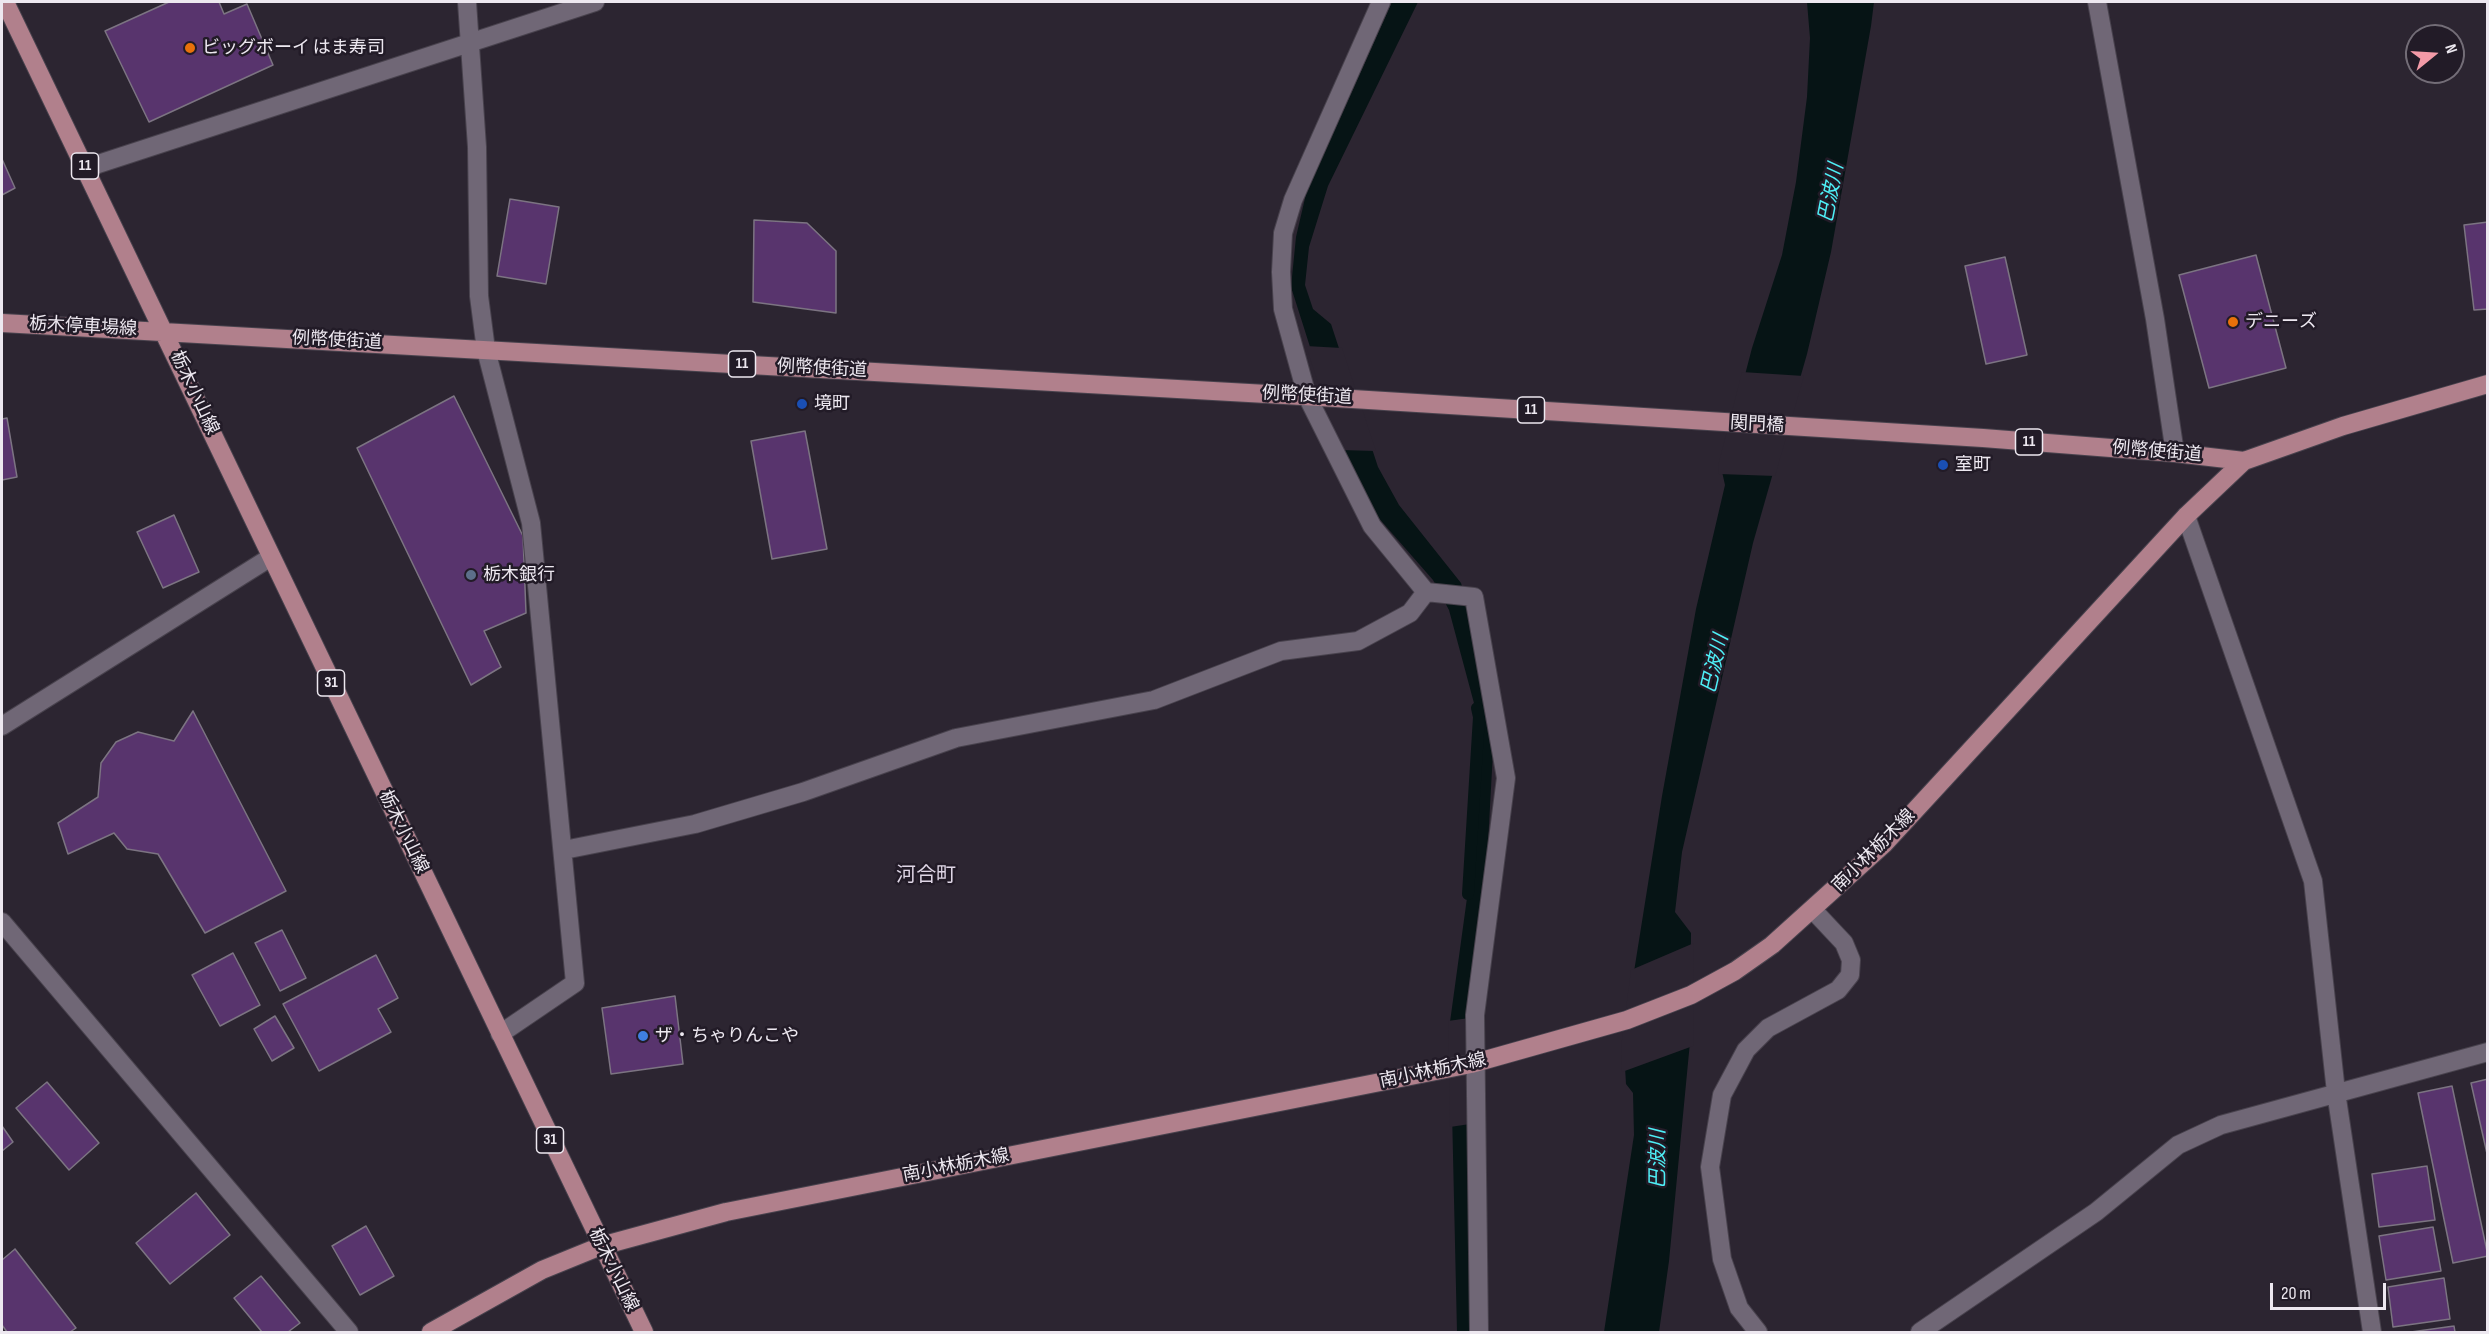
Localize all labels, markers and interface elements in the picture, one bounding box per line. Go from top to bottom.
north arrow [2405,24,2465,84]
place label: ビッグボーイ はま寿司 [202,37,385,59]
marker: ビッグボーイ はま寿司 [183,41,197,55]
text: N [2440,42,2461,56]
road number: 11 [72,153,98,179]
water label: 巴波川 [1814,161,1850,225]
place label: デニーズ [2245,311,2317,333]
street label: 栃木停車場線 [29,313,137,341]
marker: デニーズ [2226,315,2240,329]
street label: 例幣使街道 [291,328,383,354]
street label: 栃木小山線 [165,348,223,438]
road number: 11 [728,351,756,377]
street label: 例幣使街道 [776,356,868,382]
street label: 例幣使街道 [1261,383,1353,409]
place label: 境町 [814,393,850,415]
marker: 境町 [795,397,809,411]
road number: 11 [1518,397,1544,423]
street label: 関門橋 [1729,413,1785,437]
road number: 11 [2016,429,2042,455]
street label: 例幣使街道 [2111,437,2203,467]
place label: 室町 [1955,454,1991,476]
marker: 室町 [1936,458,1950,472]
place label: 栃木銀行 [483,564,555,586]
marker: 栃木銀行 [464,568,478,582]
water label: 巴波川 [1698,632,1734,696]
road number: 31 [318,670,344,696]
street label: 栃木小山線 [374,787,432,877]
street label: 南小林栃木線 [1828,805,1920,897]
district label: 河合町 [896,864,956,888]
place label: ザ・ちゃりんこや [655,1025,799,1047]
marker: ザ・ちゃりんこや [636,1029,650,1043]
street label: 南小林栃木線 [1378,1049,1488,1093]
road number: 31 [536,1127,564,1153]
water label: 巴波川 [1647,1129,1671,1189]
street label: 南小林栃木線 [901,1145,1011,1187]
street label: 栃木小山線 [584,1225,642,1315]
scale bar [2273,1271,2388,1309]
text: 20 m [2281,1283,2311,1304]

